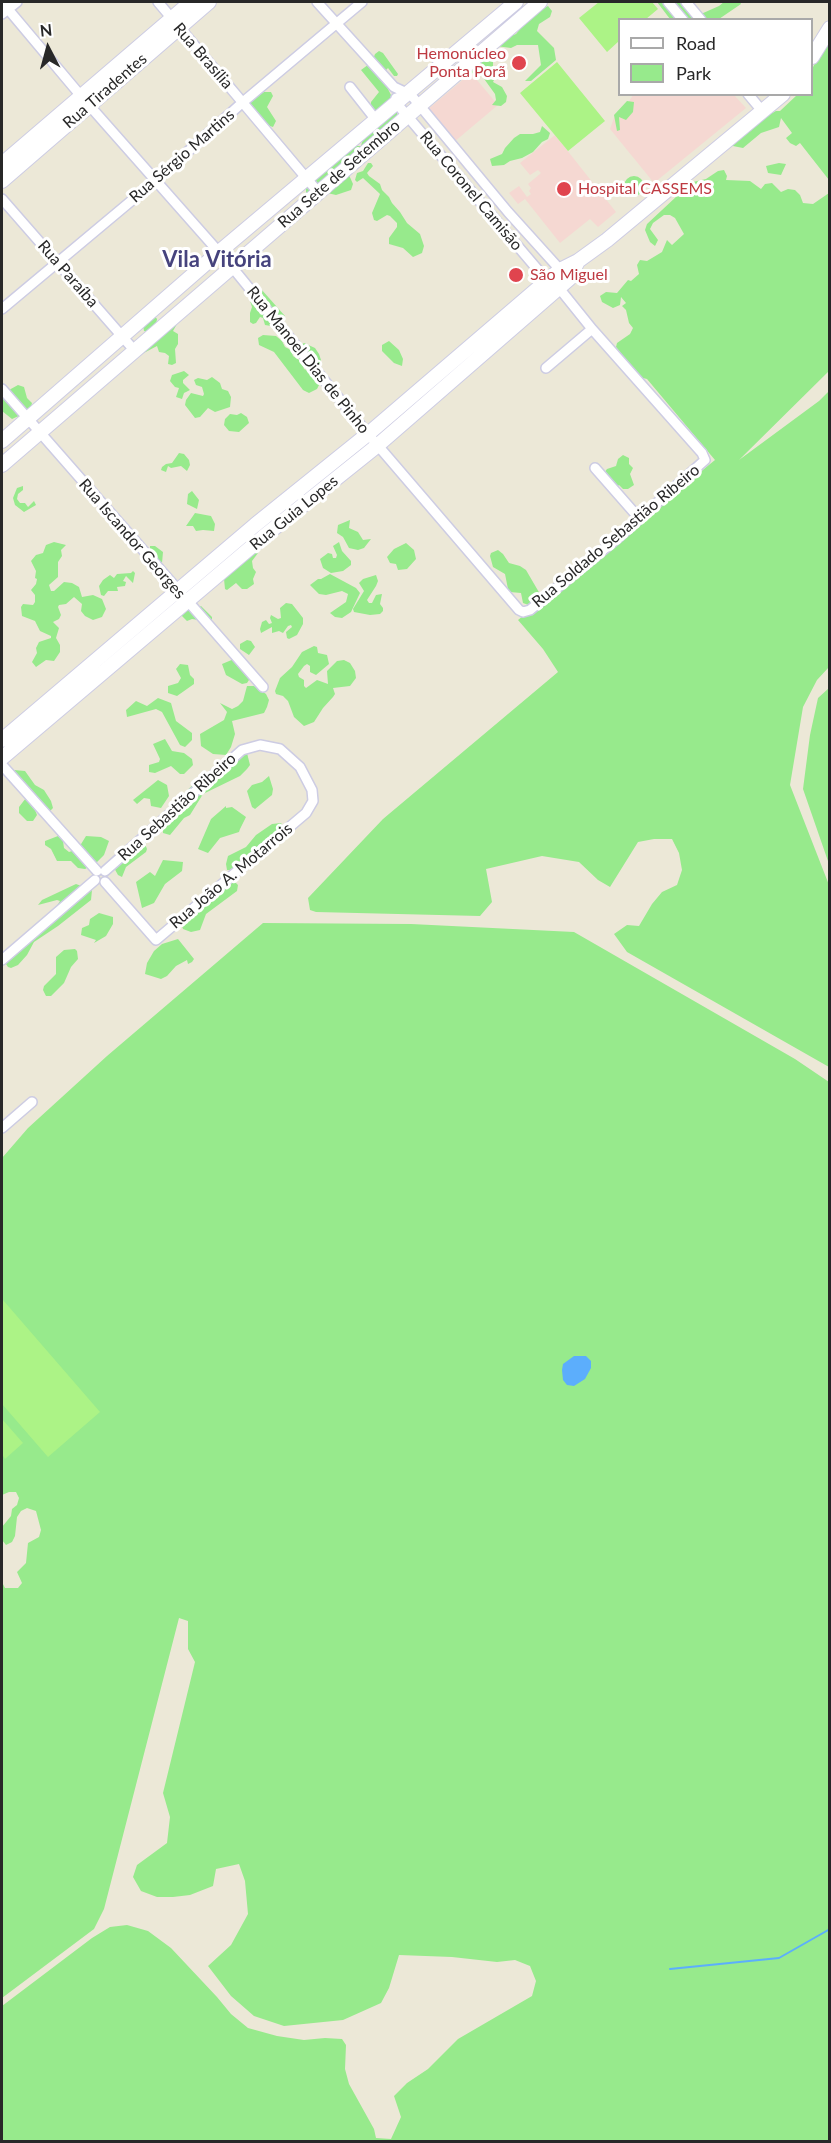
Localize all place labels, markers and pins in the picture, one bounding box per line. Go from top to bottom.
place label: Hemonúcleo Ponta Porã [417,44,506,82]
marker: Hemonúcleo Ponta Porã [510,54,528,72]
place label: Hospital CASSEMS [578,179,712,199]
marker: Hospital CASSEMS [555,180,573,198]
place label: São Miguel [530,265,608,285]
marker: São Miguel [507,266,525,284]

